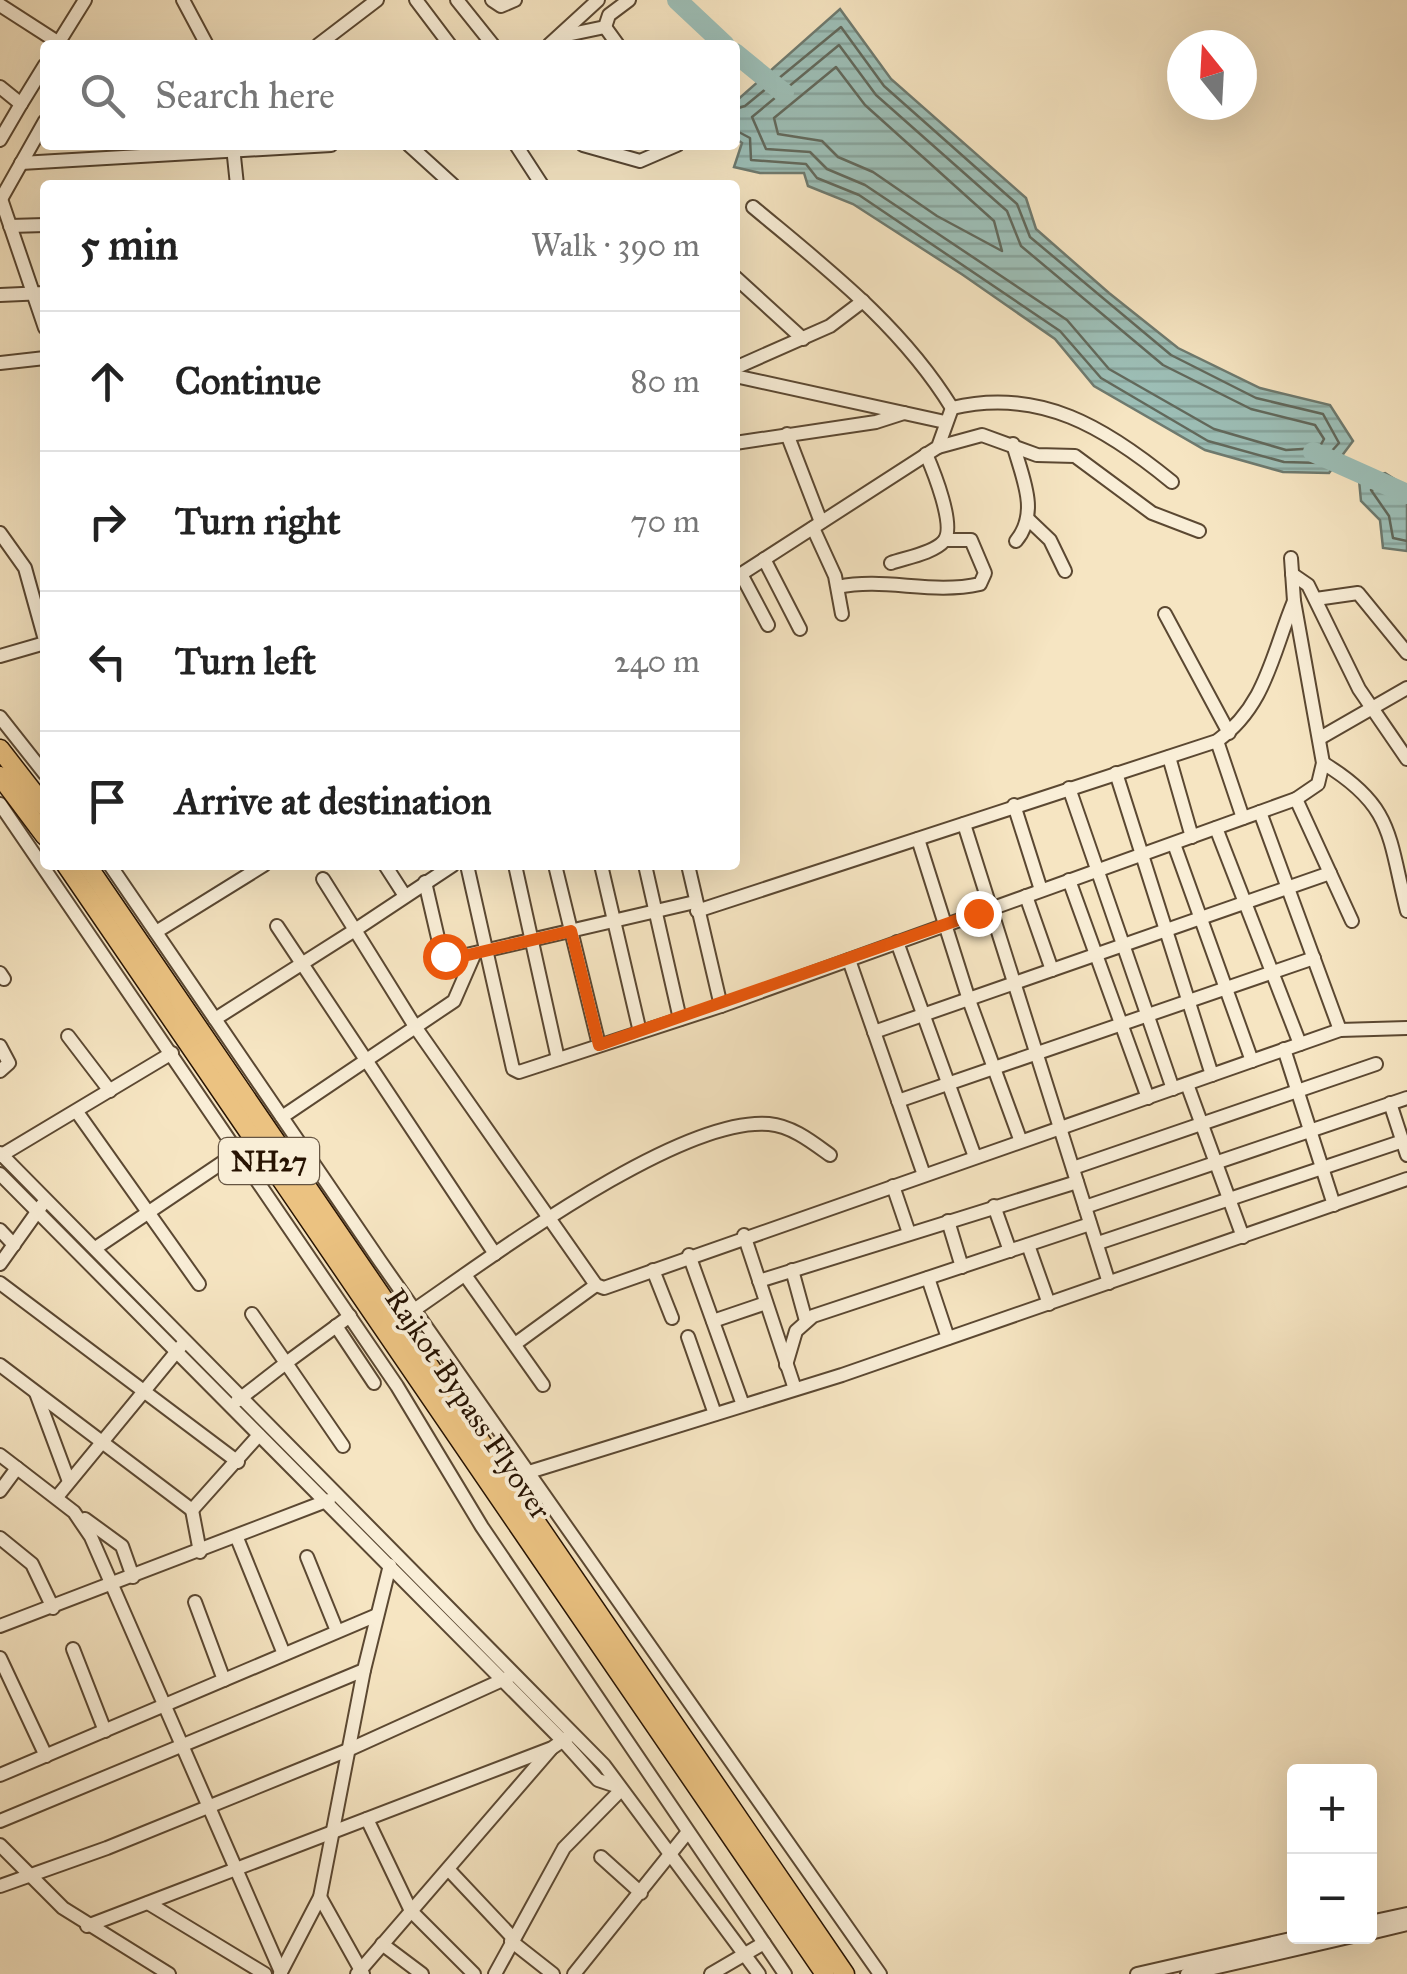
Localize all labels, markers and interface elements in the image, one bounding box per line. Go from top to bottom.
north arrow [1167,30,1257,120]
search box [40,40,740,150]
icon: search [75,68,130,123]
text: Search here [155,72,335,118]
text: 5 min [80,219,178,271]
text: Walk · 390 m [531,226,700,265]
icon: ahead [80,354,135,409]
text: Continue [175,358,321,404]
text: 80 m [631,362,700,401]
icon: right [80,494,135,549]
text: Turn right [175,498,341,544]
text: 70 m [631,502,700,541]
icon: left [80,634,135,689]
text: Turn left [175,638,316,684]
text: 240 m [614,642,700,681]
icon: arrive [80,774,135,829]
text: Arrive at destination [175,778,492,824]
route end [956,891,1002,937]
route start [423,934,469,980]
road number: NH27 [219,1138,319,1184]
street label: Rajkot Bypass Flyover [377,1282,559,1527]
map controls [1287,1764,1377,1944]
button: + [1287,1764,1377,1854]
button: − [1287,1854,1377,1944]

